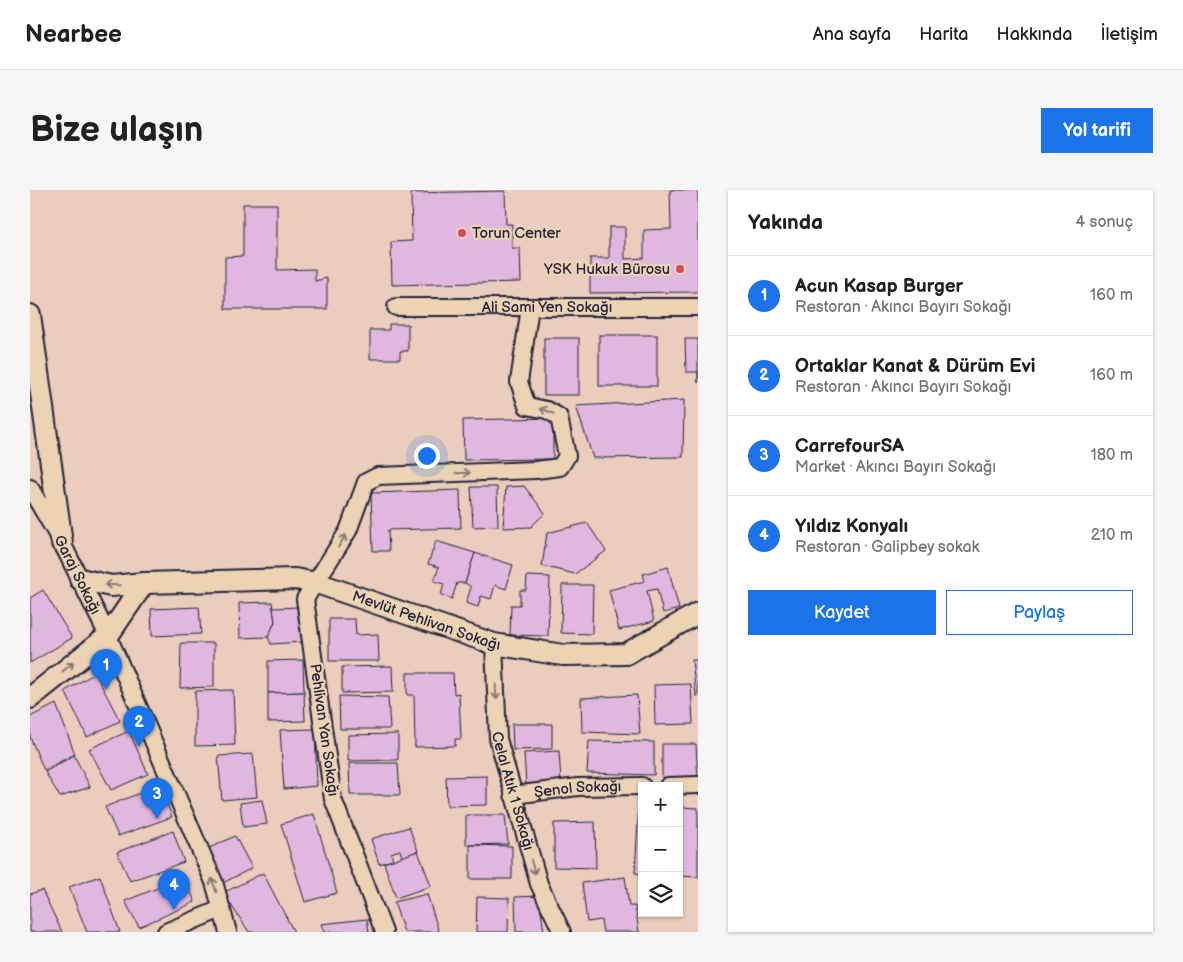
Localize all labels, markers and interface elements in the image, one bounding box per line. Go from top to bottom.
text: Nearbee [25,20,122,49]
text: Ana sayfa [813,24,891,45]
text: Harita [919,24,968,45]
text: Hakkında [996,24,1072,45]
text: İletişim [1100,24,1158,45]
button: Yol tarifi [1041,108,1153,153]
text: Bize ulaşın [30,109,203,152]
text: Yakında [748,210,823,235]
text: 4 sonuç [1076,213,1133,232]
place label: Torun Center [472,224,561,243]
marker: Torun Center [456,227,468,239]
place label: YSK Hukuk Bürosu [543,260,670,279]
marker: YSK Hukuk Bürosu [674,263,686,275]
text: Acun Kasap Burger [795,275,963,298]
text: 1 [761,286,767,305]
text: 160 m [1090,286,1133,305]
street label: Ali Sami Yen Sokağı [482,298,612,317]
text: Restoran · Akıncı Bayırı Sokağı [795,298,1011,317]
text: Ortaklar Kanat & Dürüm Evi [795,355,1035,378]
text: 2 [759,366,769,385]
text: 160 m [1090,366,1133,385]
text: Restoran · Akıncı Bayırı Sokağı [795,378,1011,397]
one-way arrow [540,406,555,416]
text: CarrefourSA [795,435,904,458]
your location [414,443,440,469]
text: 3 [759,446,769,465]
text: 180 m [1091,446,1133,465]
text: Market · Akıncı Bayırı Sokağı [795,458,996,477]
one-way arrow [454,468,471,478]
text: Yıldız Konyalı [795,515,908,538]
text: 4 [759,526,769,545]
text: 210 m [1091,526,1133,545]
street label: Garaj Sokağı [50,532,105,618]
one-way arrow [338,534,348,548]
text: Restoran · Galipbey sokak [795,538,979,557]
one-way arrow [104,580,120,589]
street label: Mevlüt Pehlivan Sokağı [350,586,502,654]
button: Kaydet [748,590,936,635]
button: Paylaş [946,590,1133,635]
pin: 1 [90,649,122,690]
one-way arrow [61,662,74,673]
street label: Pehlivan Yan Sokağı [305,663,343,797]
one-way arrow [492,684,501,700]
pin: 2 [123,706,155,747]
street label: Celal Atık 1 Sokağı [488,731,538,852]
street label: Şenol Sokağı [533,777,621,802]
pin: 3 [141,778,173,819]
map controls [638,782,683,917]
button: + [638,782,683,827]
button: − [638,827,683,872]
one-way arrow [529,859,539,875]
pin: 4 [158,869,190,910]
button: layers [638,872,683,917]
one-way arrow [209,878,218,894]

